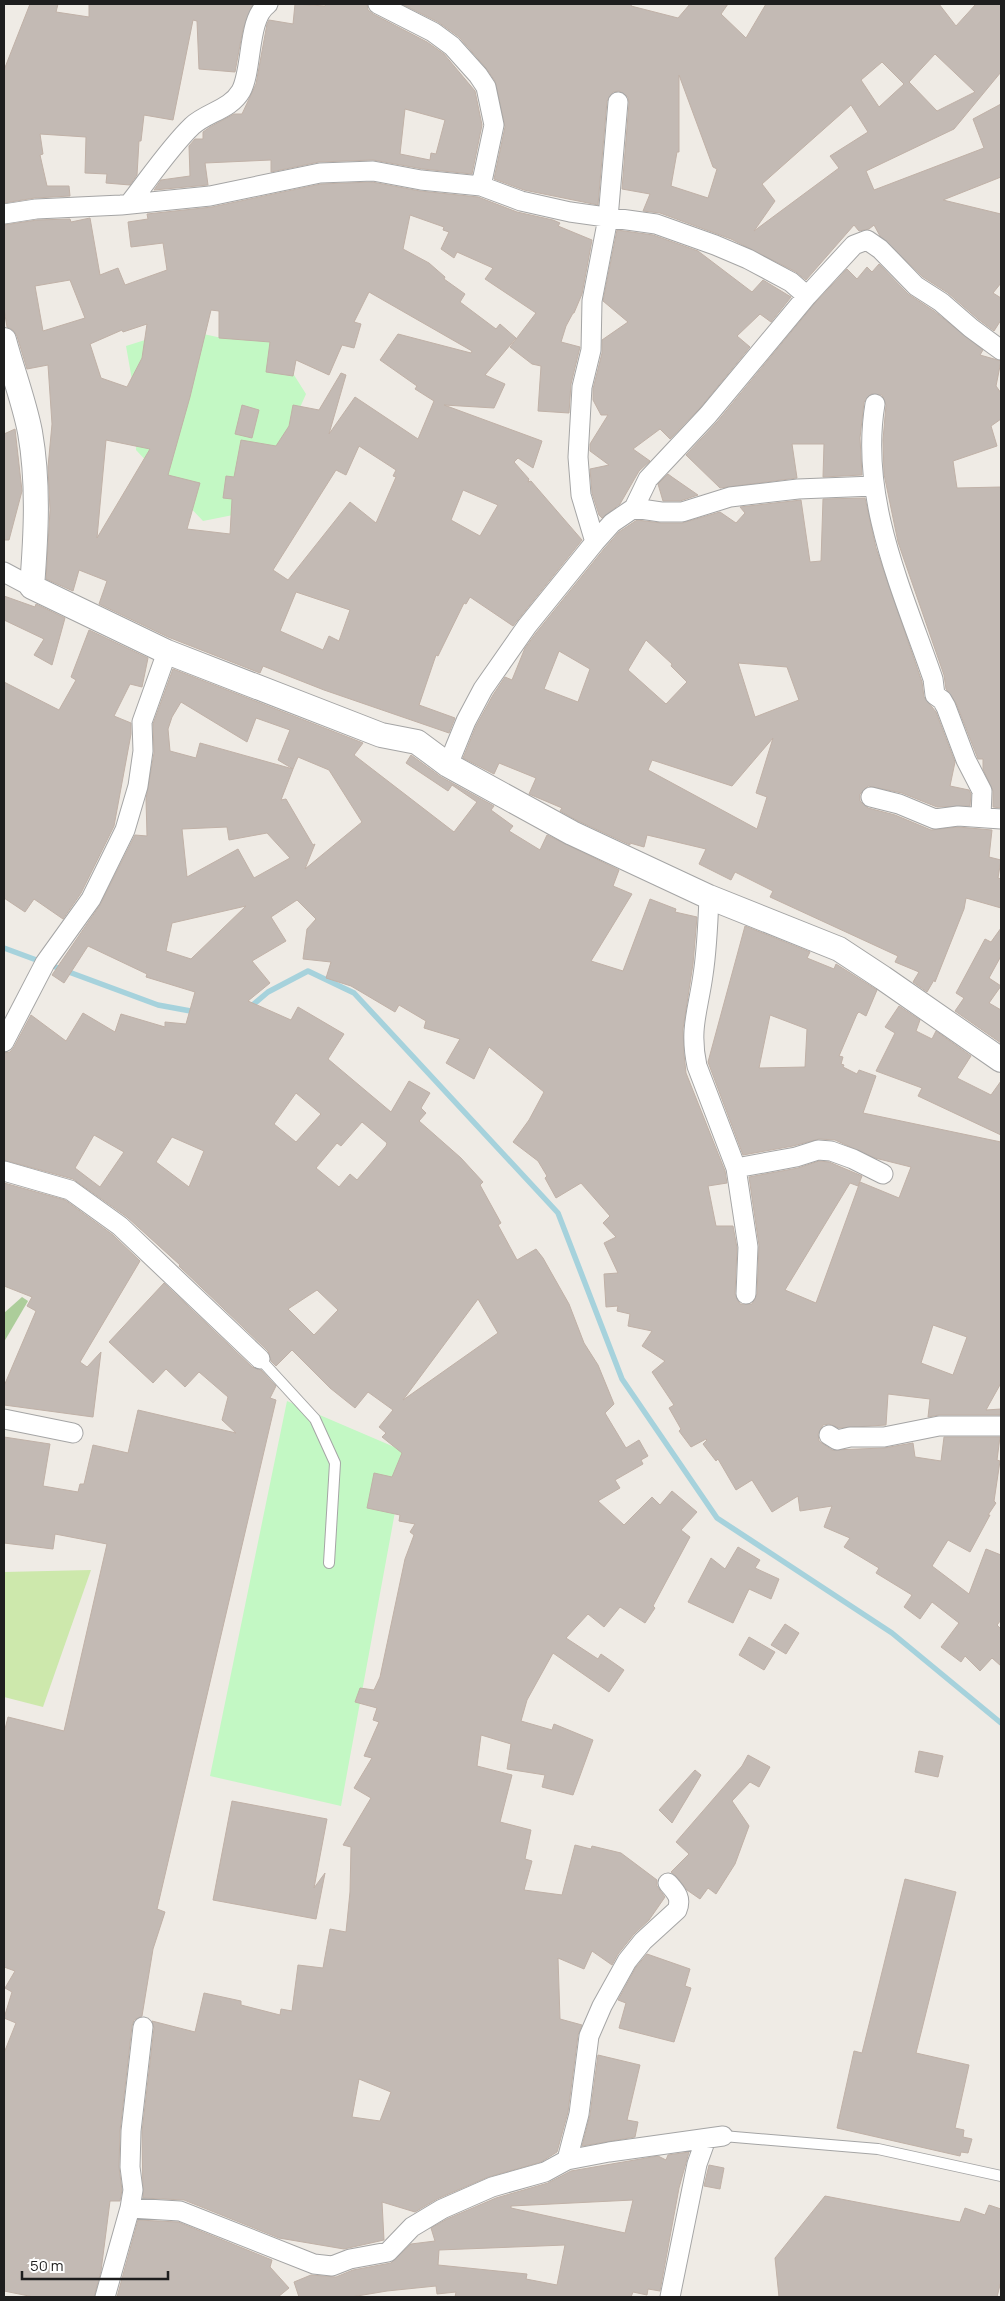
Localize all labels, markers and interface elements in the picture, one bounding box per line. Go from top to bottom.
scale bar [22,2248,169,2280]
text: 50 m [30,2255,64,2276]

